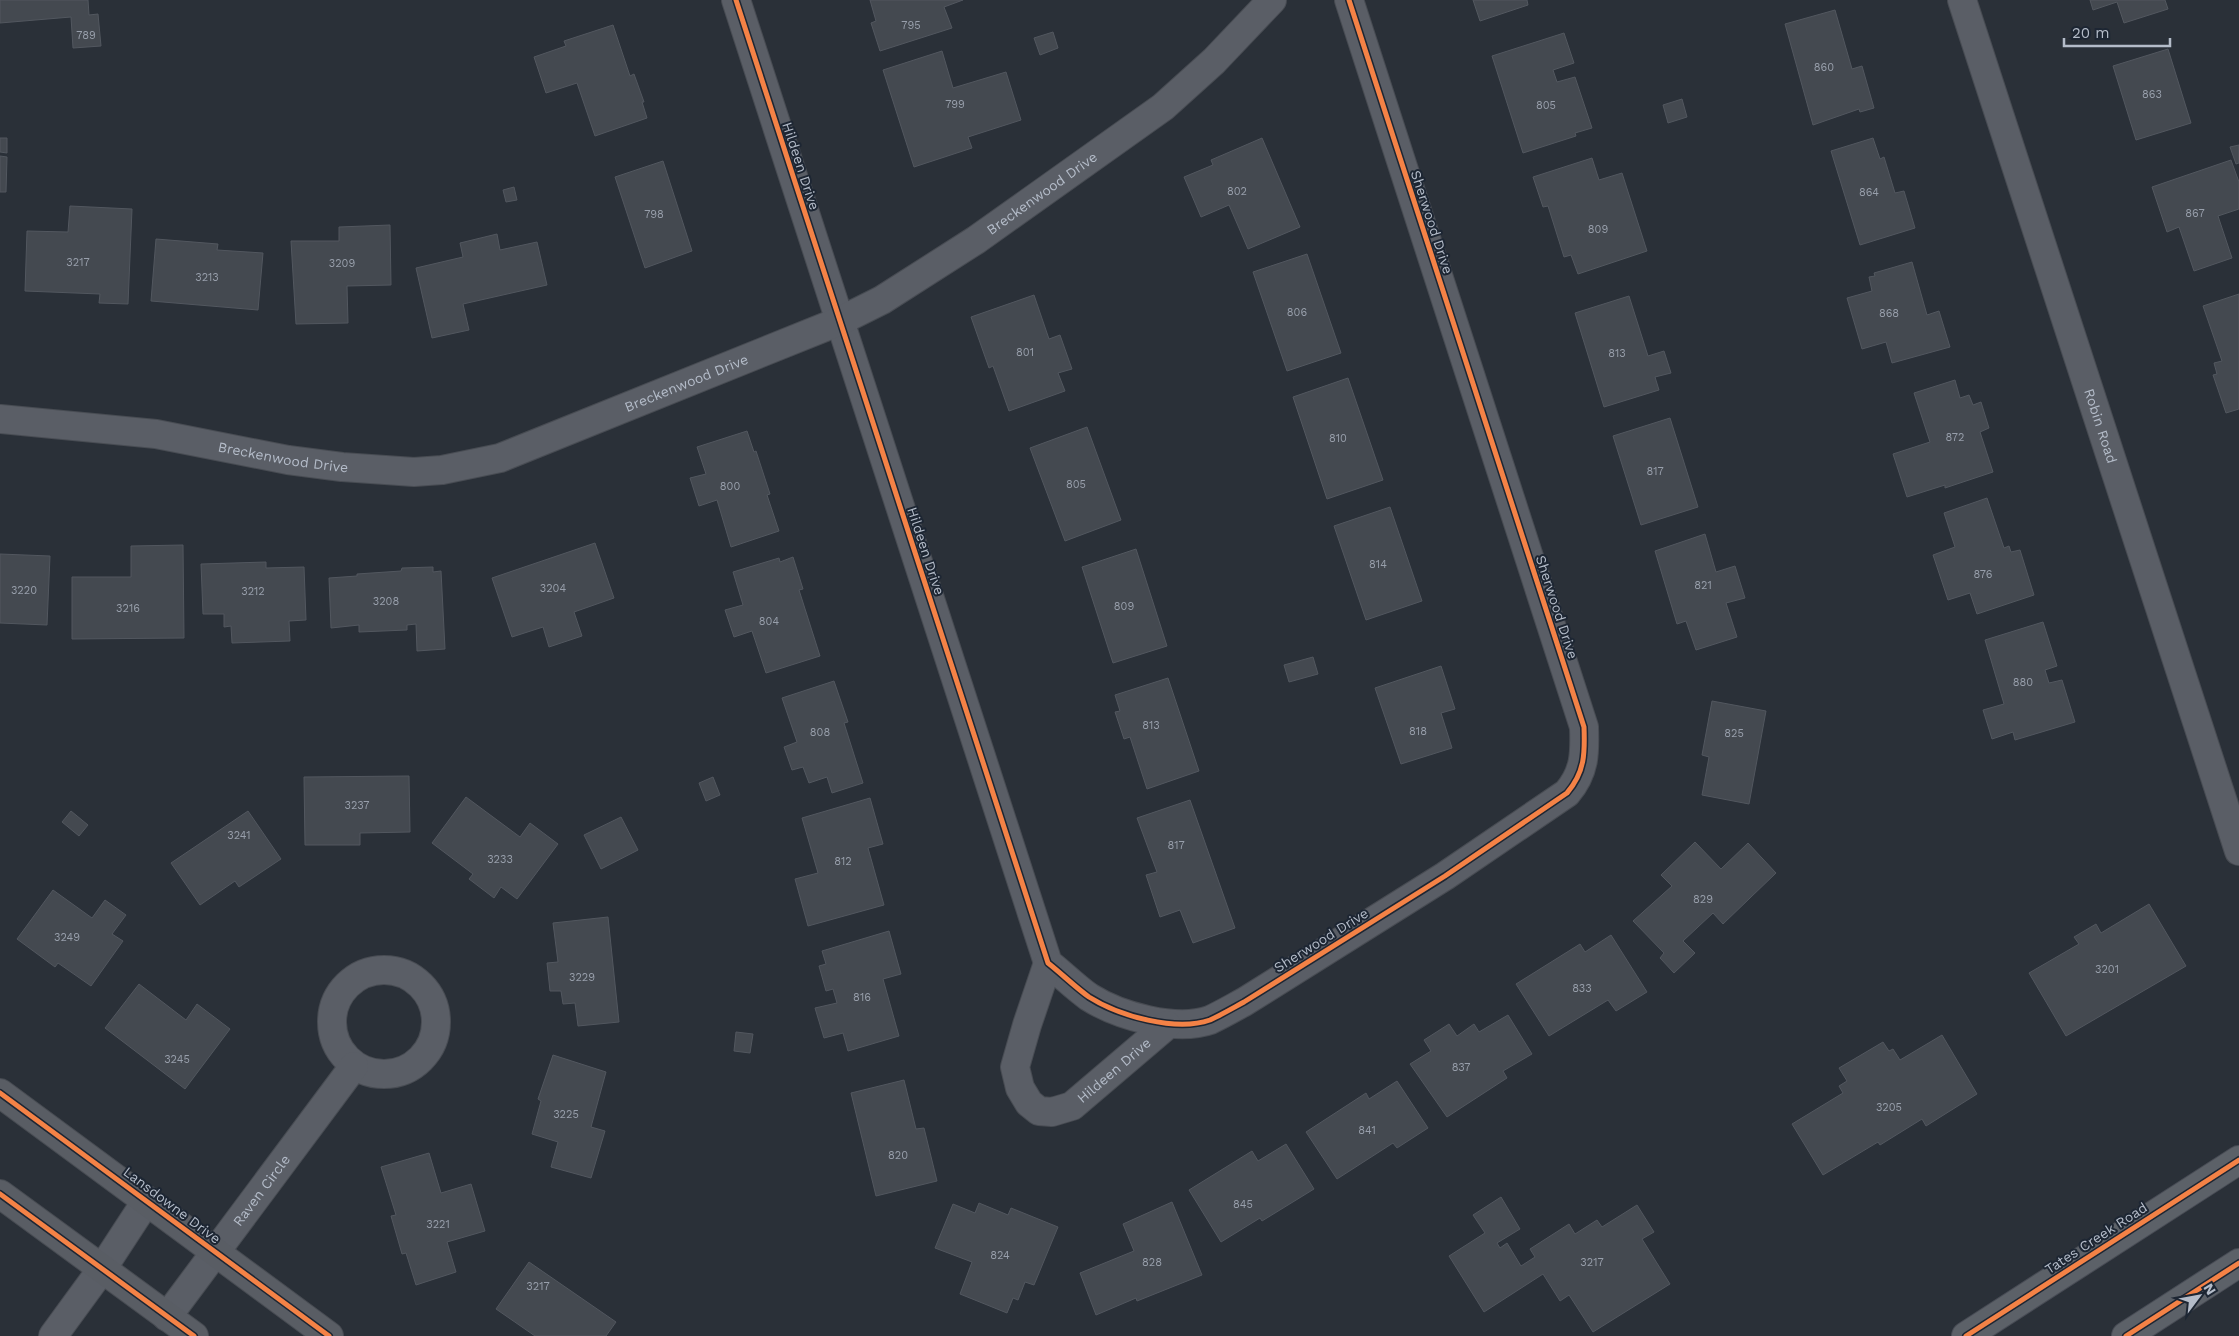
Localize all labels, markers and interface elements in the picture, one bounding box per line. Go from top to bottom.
scale bar [2064,15,2170,47]
house number: 795 [901,19,921,32]
text: 20 m [2072,24,2110,42]
house number: 789 [76,29,96,42]
house number: 860 [1814,61,1834,74]
house number: 863 [2142,88,2162,101]
house number: 799 [945,98,965,111]
house number: 805 [1536,99,1556,112]
street label: Hildeen Drive [779,120,823,212]
street label: Breckenwood Drive [984,149,1100,238]
street label: Sherwood Drive [1408,168,1456,276]
house number: 802 [1227,185,1247,198]
house number: 864 [1859,186,1879,199]
house number: 867 [2185,207,2205,220]
house number: 798 [644,208,664,221]
house number: 809 [1588,223,1608,236]
house number: 3217 [66,256,90,269]
house number: 3209 [329,257,355,270]
house number: 3213 [195,271,219,284]
house number: 806 [1287,306,1307,319]
house number: 868 [1879,307,1899,320]
house number: 801 [1016,346,1034,359]
house number: 813 [1608,347,1626,360]
street label: Breckenwood Drive [622,351,750,415]
street label: Robin Road [2081,387,2120,465]
house number: 872 [1946,431,1964,444]
house number: 810 [1329,432,1347,445]
street label: Breckenwood Drive [217,438,349,475]
house number: 817 [1646,465,1664,478]
house number: 805 [1066,478,1086,491]
house number: 800 [720,480,740,493]
street label: Hildeen Drive [904,505,948,597]
street label: Sherwood Drive [1533,553,1581,661]
house number: 814 [1369,558,1387,571]
house number: 876 [1974,568,1993,581]
house number: 821 [1694,579,1712,592]
house number: 3204 [540,582,566,595]
house number: 3220 [11,584,37,597]
house number: 3212 [241,585,265,598]
house number: 3208 [373,595,399,608]
house number: 809 [1114,600,1134,613]
house number: 3216 [116,602,140,615]
house number: 804 [759,615,779,628]
house number: 880 [2013,676,2033,689]
house number: 813 [1142,719,1160,732]
house number: 818 [1409,725,1427,738]
house number: 808 [810,726,830,739]
house number: 825 [1724,727,1744,740]
house number: 3237 [345,799,369,812]
house number: 3241 [227,829,251,842]
house number: 817 [1167,839,1185,852]
house number: 3233 [487,853,513,866]
house number: 812 [834,855,852,868]
house number: 829 [1693,893,1713,906]
street label: Sherwood Drive [1271,905,1371,975]
house number: 3249 [54,931,80,944]
house number: 3201 [2095,963,2119,976]
house number: 3229 [569,971,595,984]
house number: 833 [1572,982,1592,995]
house number: 816 [853,991,871,1004]
street label: Hildeen Drive [1074,1034,1154,1106]
house number: 3245 [164,1053,190,1066]
house number: 837 [1452,1061,1470,1074]
house number: 3205 [1876,1101,1902,1114]
house number: 3225 [553,1108,579,1121]
house number: 841 [1358,1124,1376,1137]
house number: 820 [888,1149,908,1162]
street label: Raven Circle [230,1151,293,1229]
street label: Lansdowne Drive [120,1163,224,1247]
house number: 845 [1233,1198,1253,1211]
street label: Tates Creek Road [2042,1199,2150,1277]
house number: 3221 [426,1218,450,1231]
house number: 824 [990,1249,1010,1262]
house number: 828 [1142,1256,1162,1269]
house number: 3217 [1580,1256,1604,1269]
north arrow [2174,1271,2224,1321]
house number: 3217 [526,1280,550,1293]
text: N [2200,1280,2220,1298]

